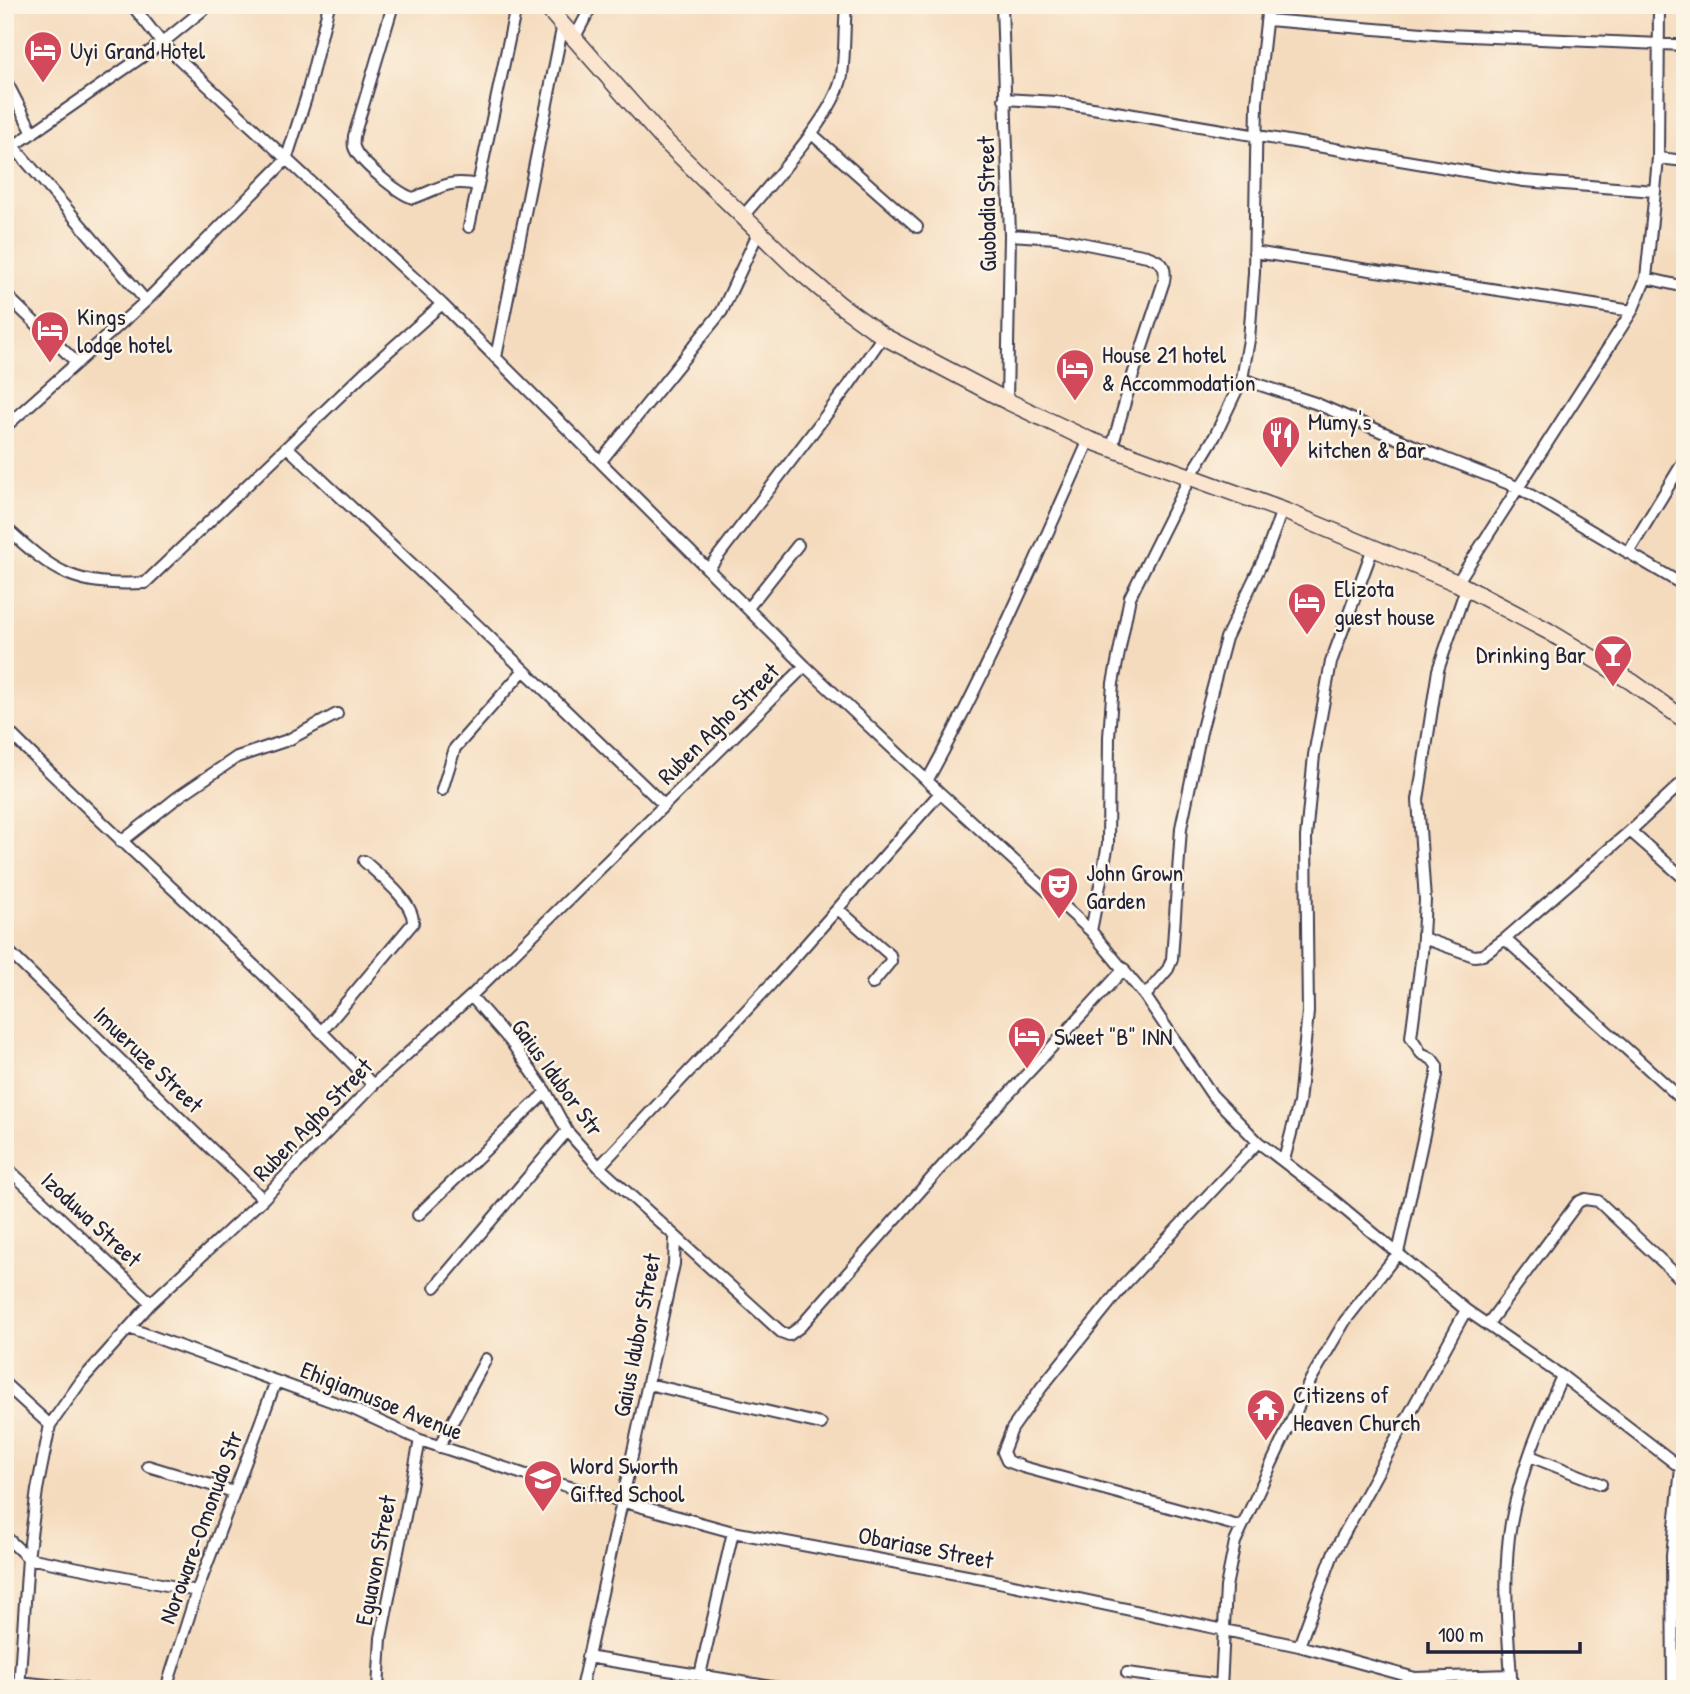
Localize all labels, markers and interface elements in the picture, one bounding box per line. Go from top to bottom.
hotel icon: Uyi Grand Hotel [22,29,64,84]
place label: Uyi Grand Hotel [70,34,206,66]
street label: Guobadia Street [969,135,1003,272]
place label: Kings lodge hotel [77,300,173,360]
hotel icon: Kings lodge hotel [29,309,71,364]
place label: House 21 hotel & Accommodation [1102,338,1255,398]
hotel icon: House 21 hotel & Accommodation [1054,347,1096,402]
place label: Mumy's kitchen & Bar [1308,405,1426,465]
restaurant icon: Mumy's kitchen & Bar [1260,414,1302,469]
place label: Elizota guest house [1334,572,1435,632]
hotel icon: Elizota guest house [1286,581,1328,636]
bar icon: Drinking Bar [1592,633,1634,688]
place label: Drinking Bar [1476,638,1586,670]
street label: Ruben Agho Street [650,655,786,791]
place label: John Grown Garden [1086,856,1183,916]
theatre icon: John Grown Garden [1038,865,1080,920]
street label: Imueruze Street [87,998,211,1120]
street label: Gaius Idubor Str [504,1012,612,1142]
hotel icon: Sweet "B" INN [1006,1015,1048,1070]
place label: Sweet "B" INN [1054,1020,1172,1052]
street label: Ruben Agho Street [245,1050,380,1188]
street label: Izoduwa Street [35,1164,150,1274]
street label: Gaius Idubor Street [605,1250,668,1419]
street label: Ehigiamusoe Avenue [296,1353,468,1447]
place label: Citizens of Heaven Church [1293,1378,1420,1438]
temple icon: Citizens of Heaven Church [1245,1387,1287,1442]
street label: Noroware-Omonudo Str [150,1426,250,1628]
place label: Word Sworth Gifted School [570,1449,685,1509]
school or university icon: Word Sworth Gifted School [522,1458,564,1513]
street label: Eguavon Street [347,1492,403,1628]
street label: Obariase Street [856,1518,997,1576]
scale bar [1428,1610,1580,1654]
text: 100 m [1438,1620,1484,1649]

